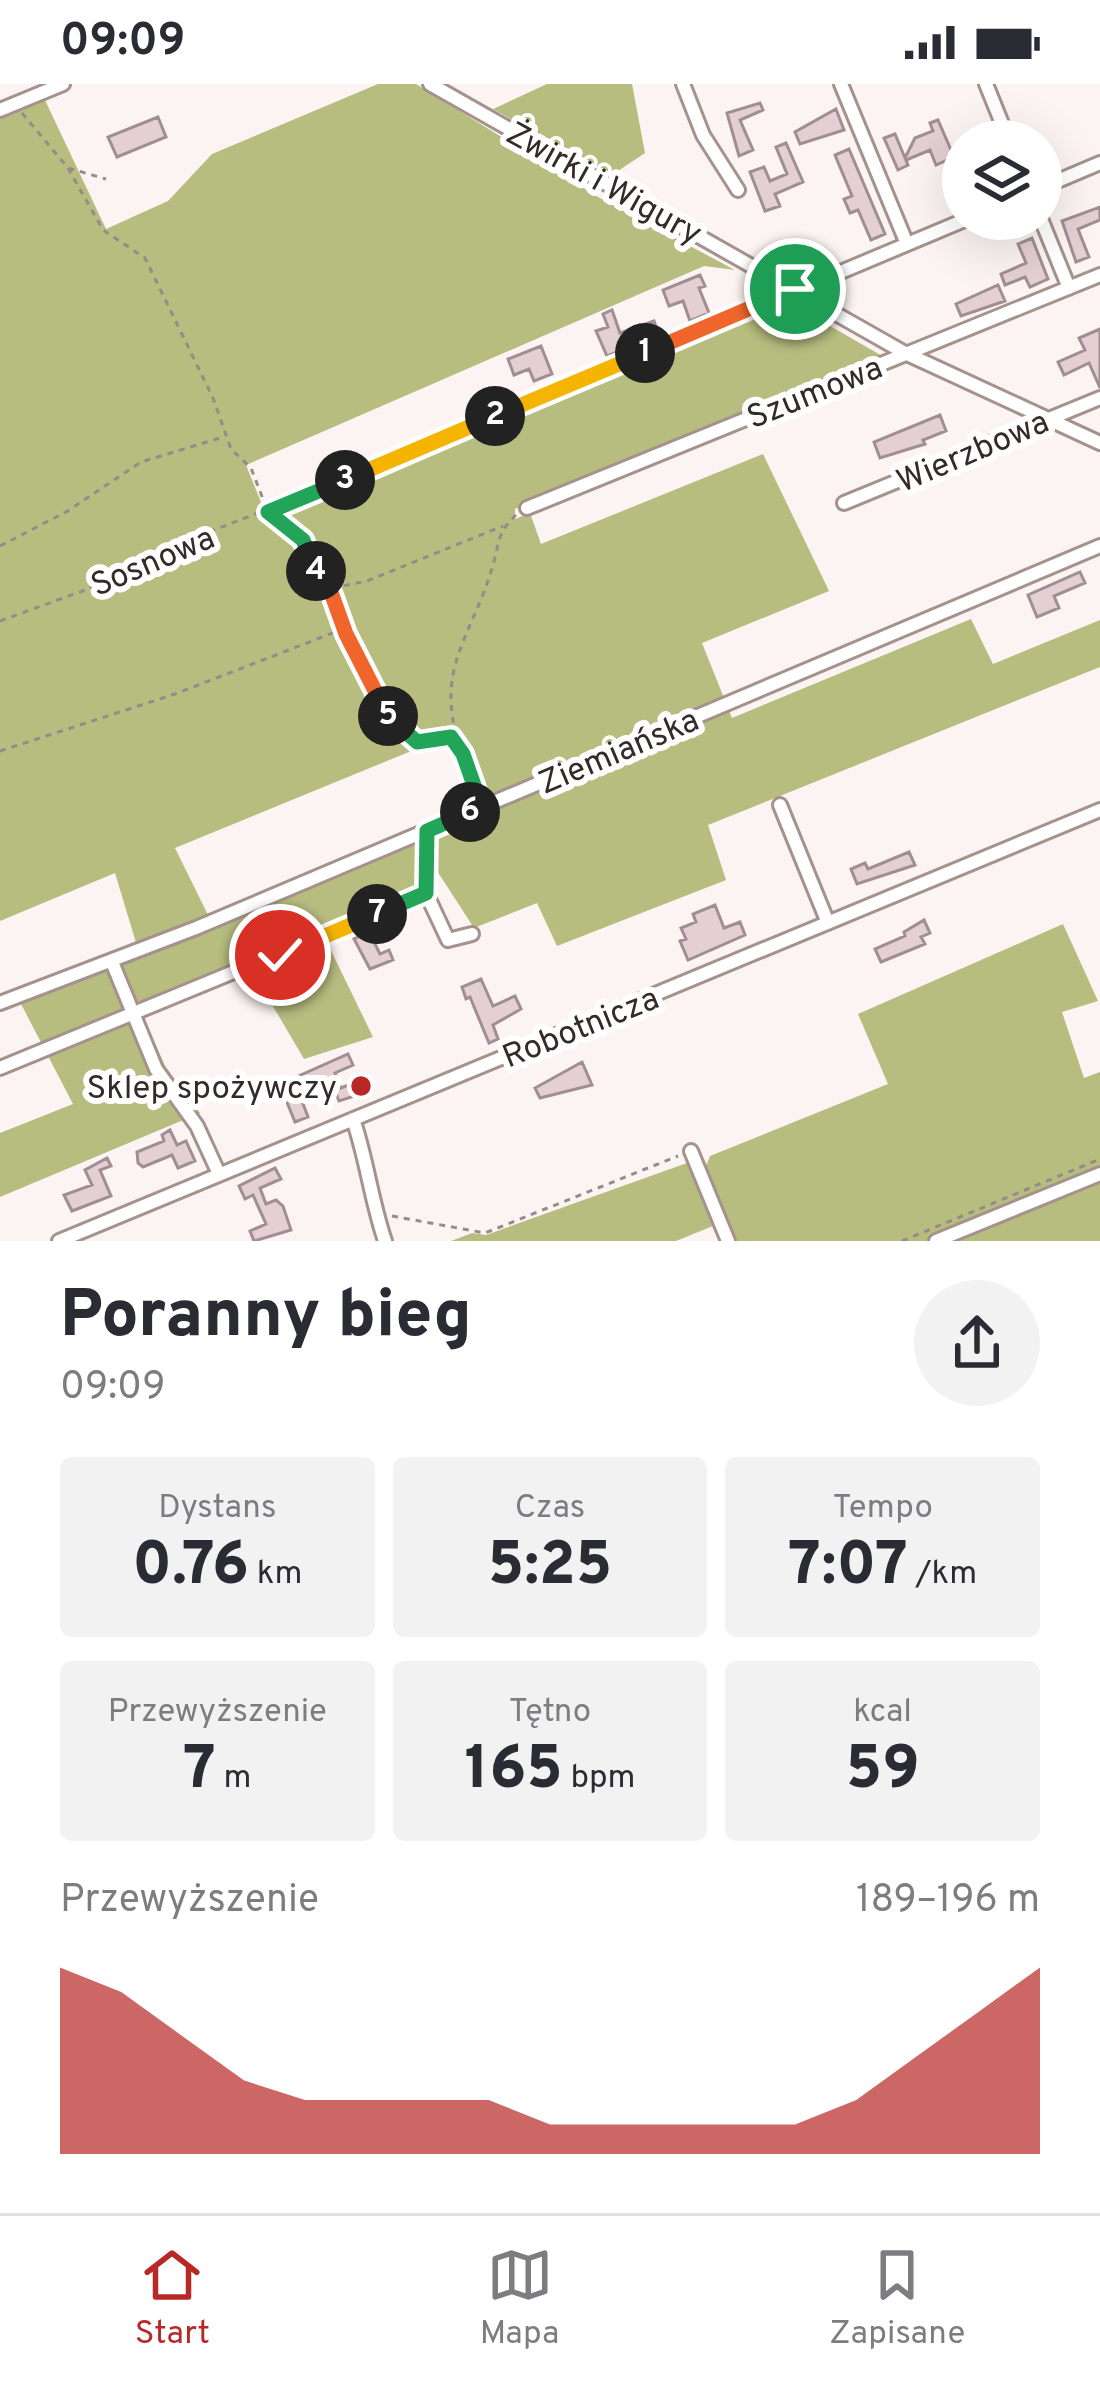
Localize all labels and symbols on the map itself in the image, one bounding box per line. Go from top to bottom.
street label: Żwirki i Wigury [498,114,708,257]
pin [744,238,846,340]
pin: 1 [615,323,675,383]
street label: Szumowa [742,349,889,441]
pin: 2 [465,386,525,446]
street label: Wierzbowa [891,403,1056,504]
pin: 3 [315,450,375,510]
street label: Sosnowa [85,519,222,609]
pin: 4 [286,541,346,601]
pin: 5 [358,686,418,746]
street label: Ziemiańska [533,701,706,806]
pin: 6 [440,782,500,842]
pin: 7 [347,884,407,944]
pin [229,904,331,1006]
street label: Robotnicza [497,979,666,1080]
place label: Sklep spożywczy [86,1069,337,1111]
marker: Sklep spożywczy [348,1073,374,1099]

